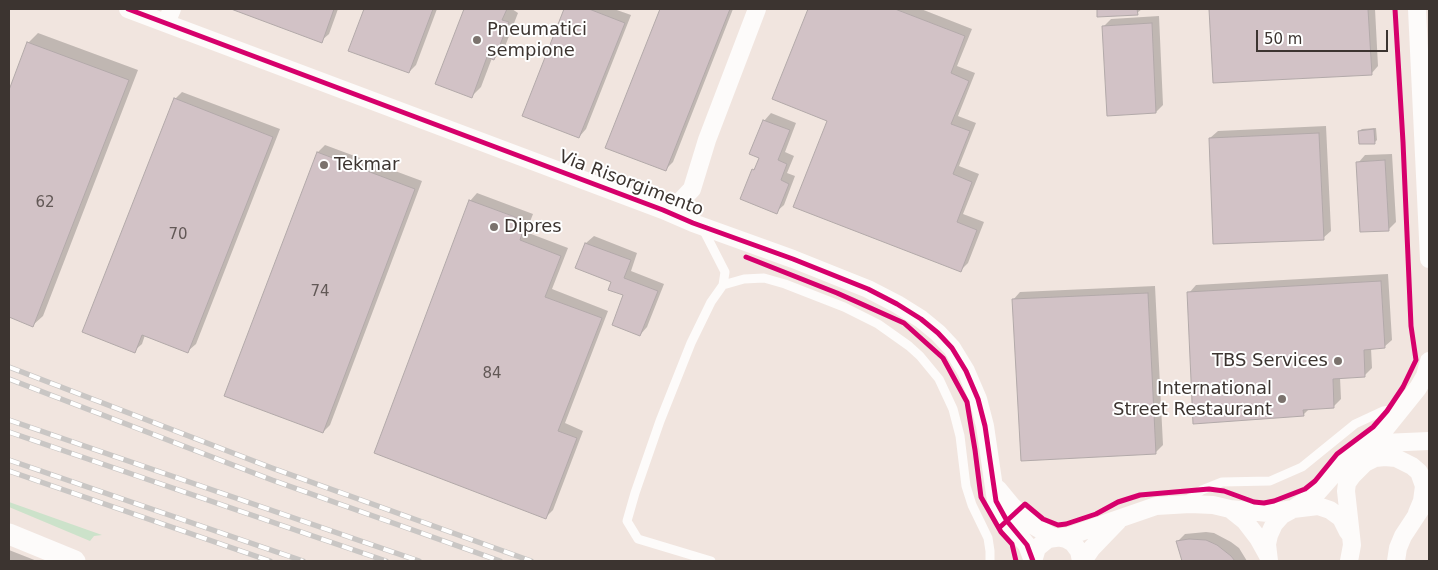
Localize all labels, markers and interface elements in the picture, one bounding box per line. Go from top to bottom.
place label: Pneumatici sempione [487,19,587,62]
scale bar [1258,20,1390,52]
text: 50 m [1264,30,1302,48]
marker: Pneumatici sempione [471,34,483,46]
street label: Via Risorgimento [556,146,706,222]
place label: Tekmar [334,154,399,176]
marker: Tekmar [318,159,330,171]
house number: 62 [35,194,55,212]
place label: Dipres [504,216,562,238]
marker: Dipres [488,221,500,233]
house number: 70 [168,226,188,244]
house number: 74 [310,283,330,301]
place label: TBS Services [1212,350,1328,372]
marker: TBS Services [1332,355,1344,367]
house number: 84 [482,365,502,383]
place label: International Street Restaurant [1113,378,1272,420]
marker: International Street Restaurant [1276,393,1288,405]

